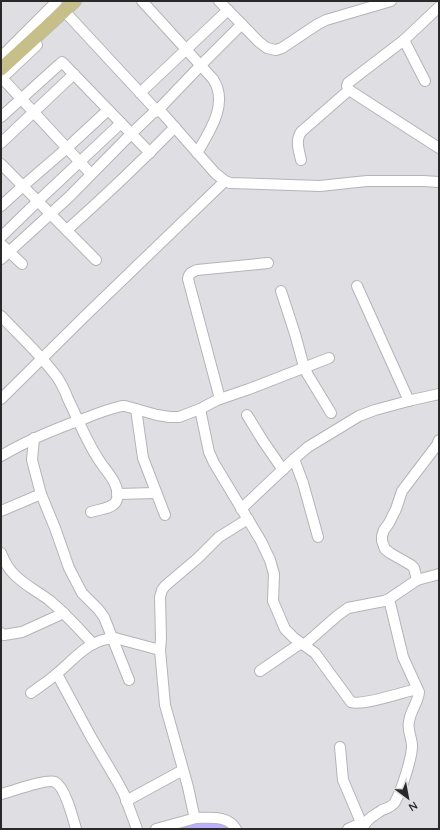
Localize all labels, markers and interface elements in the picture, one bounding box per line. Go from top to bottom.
north arrow [388,778,428,818]
text: N [406,798,420,815]

